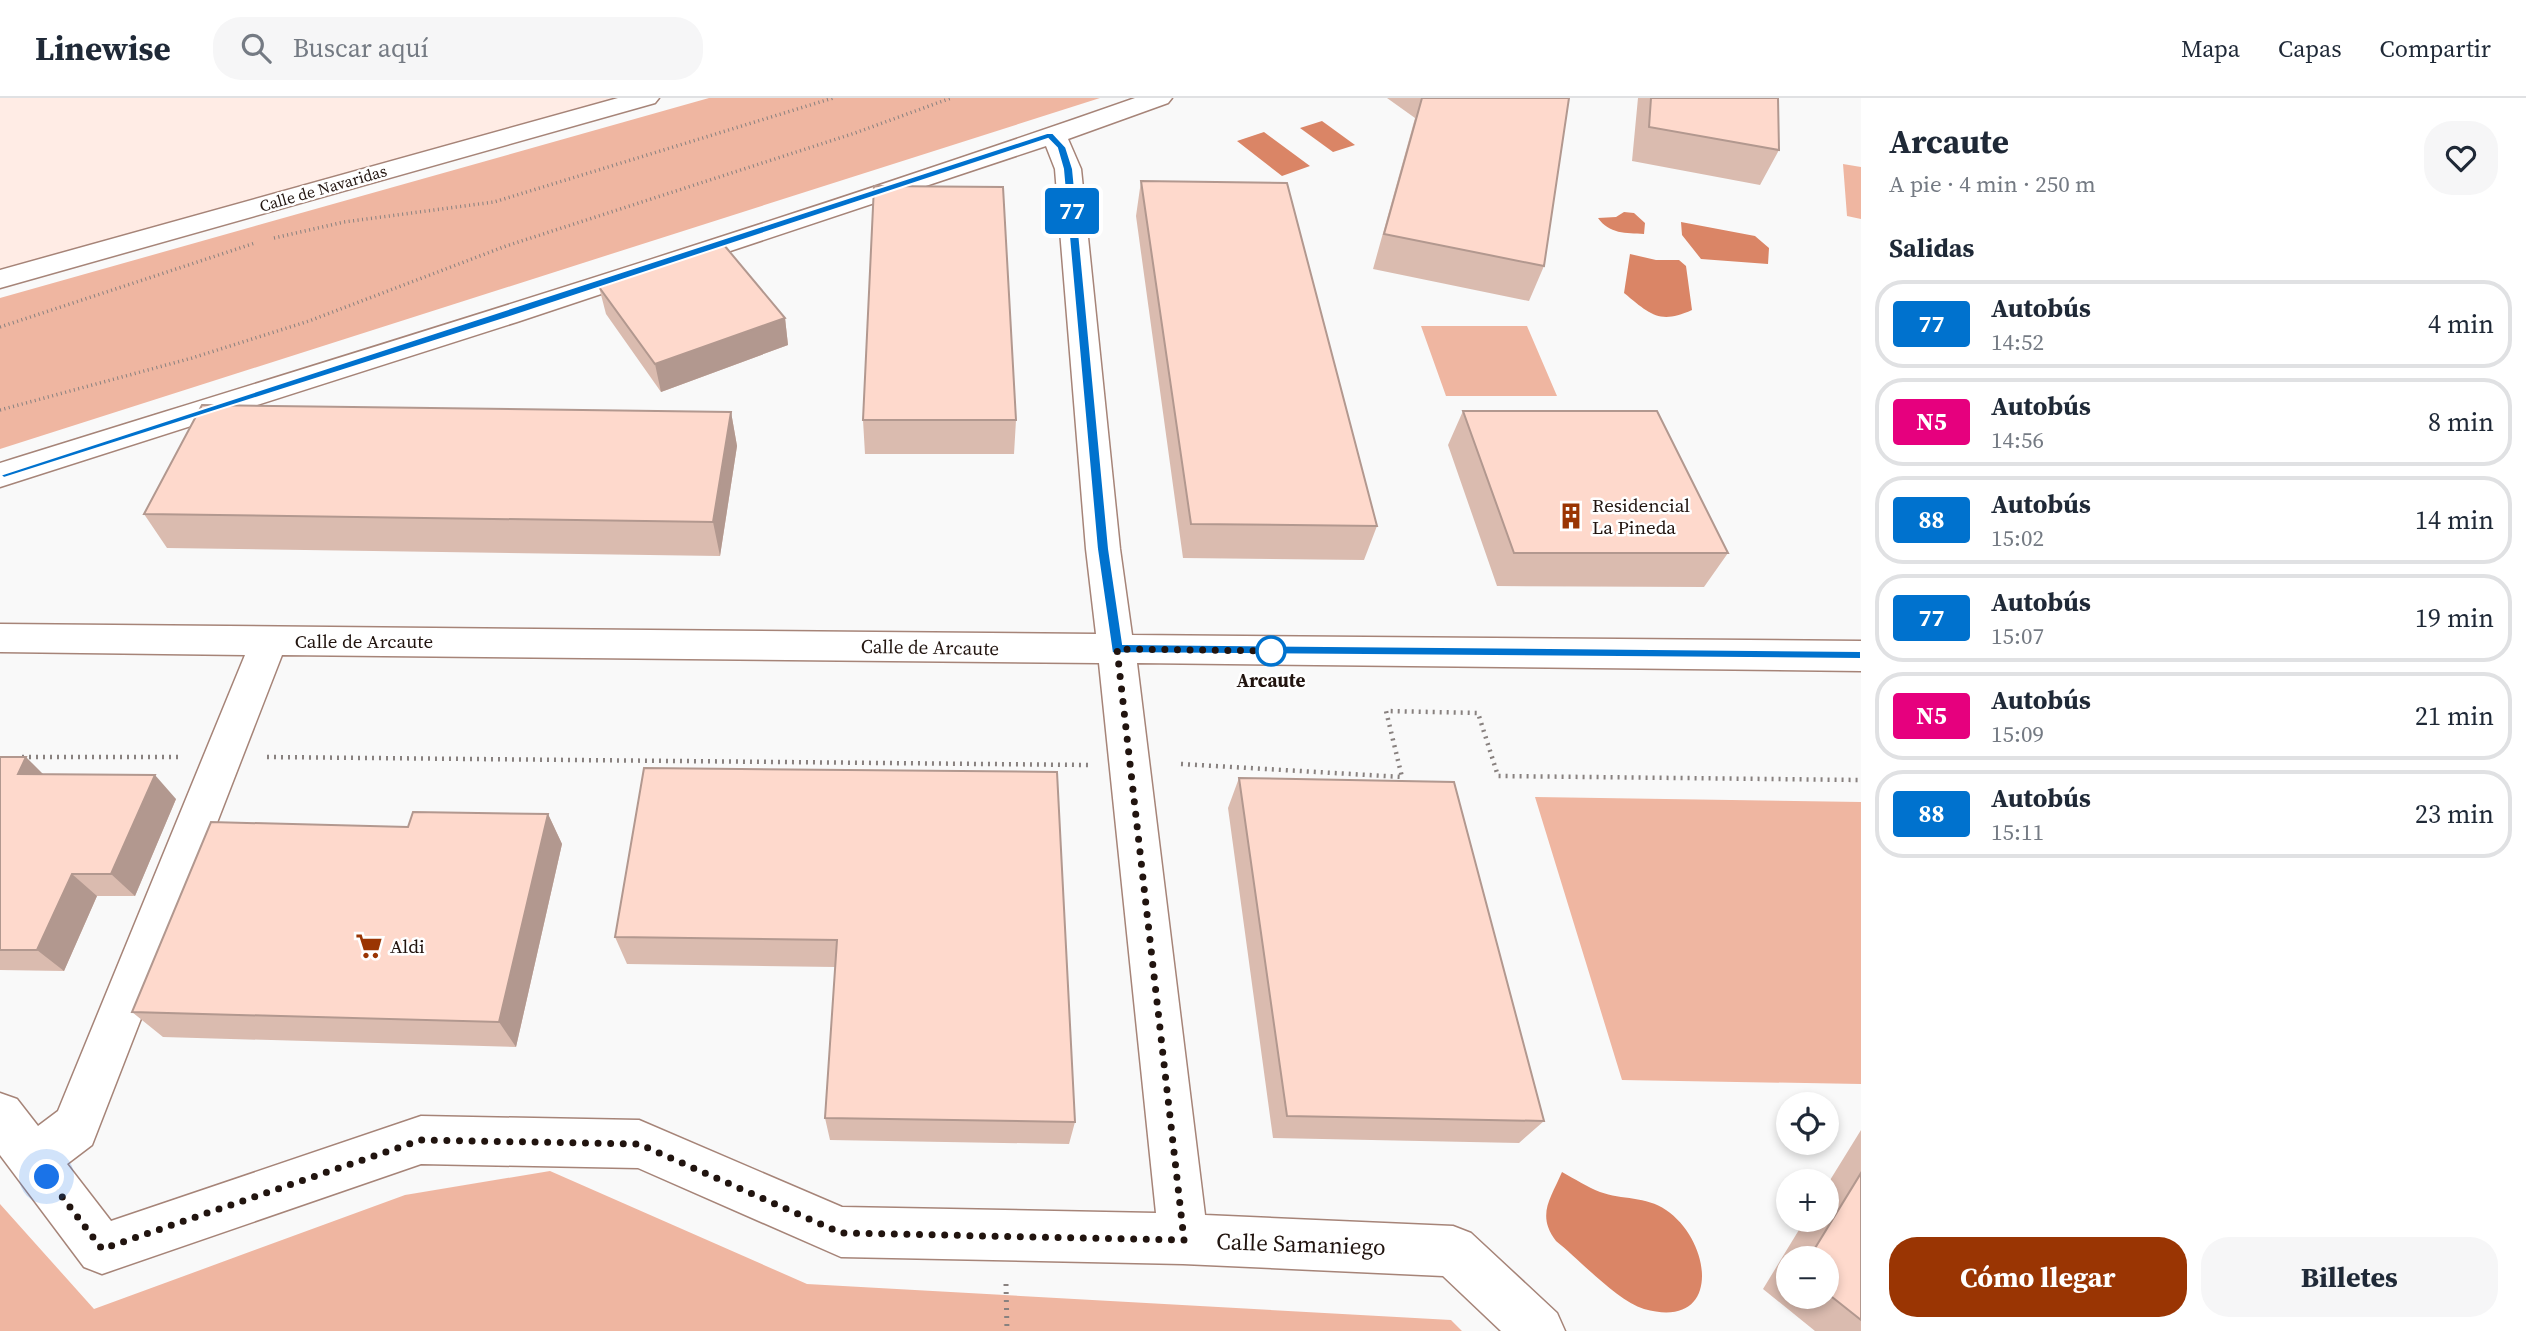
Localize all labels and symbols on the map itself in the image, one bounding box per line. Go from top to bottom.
street label: Calle de Navaridas [257,159,389,217]
line badge: 77 [1040,188,1104,234]
place label: Residencial La Pineda [1592,492,1690,540]
building icon: Residencial La Pineda [1556,501,1586,531]
street label: Calle de Arcaute [295,628,433,654]
street label: Calle de Arcaute [861,633,999,661]
marker: Arcaute [1256,636,1286,666]
place label: Arcaute [1236,667,1306,693]
supermarket icon: Aldi [354,931,384,961]
place label: Aldi [390,933,425,959]
your location [29,1159,64,1194]
street label: Calle Samaniego [1216,1225,1386,1263]

